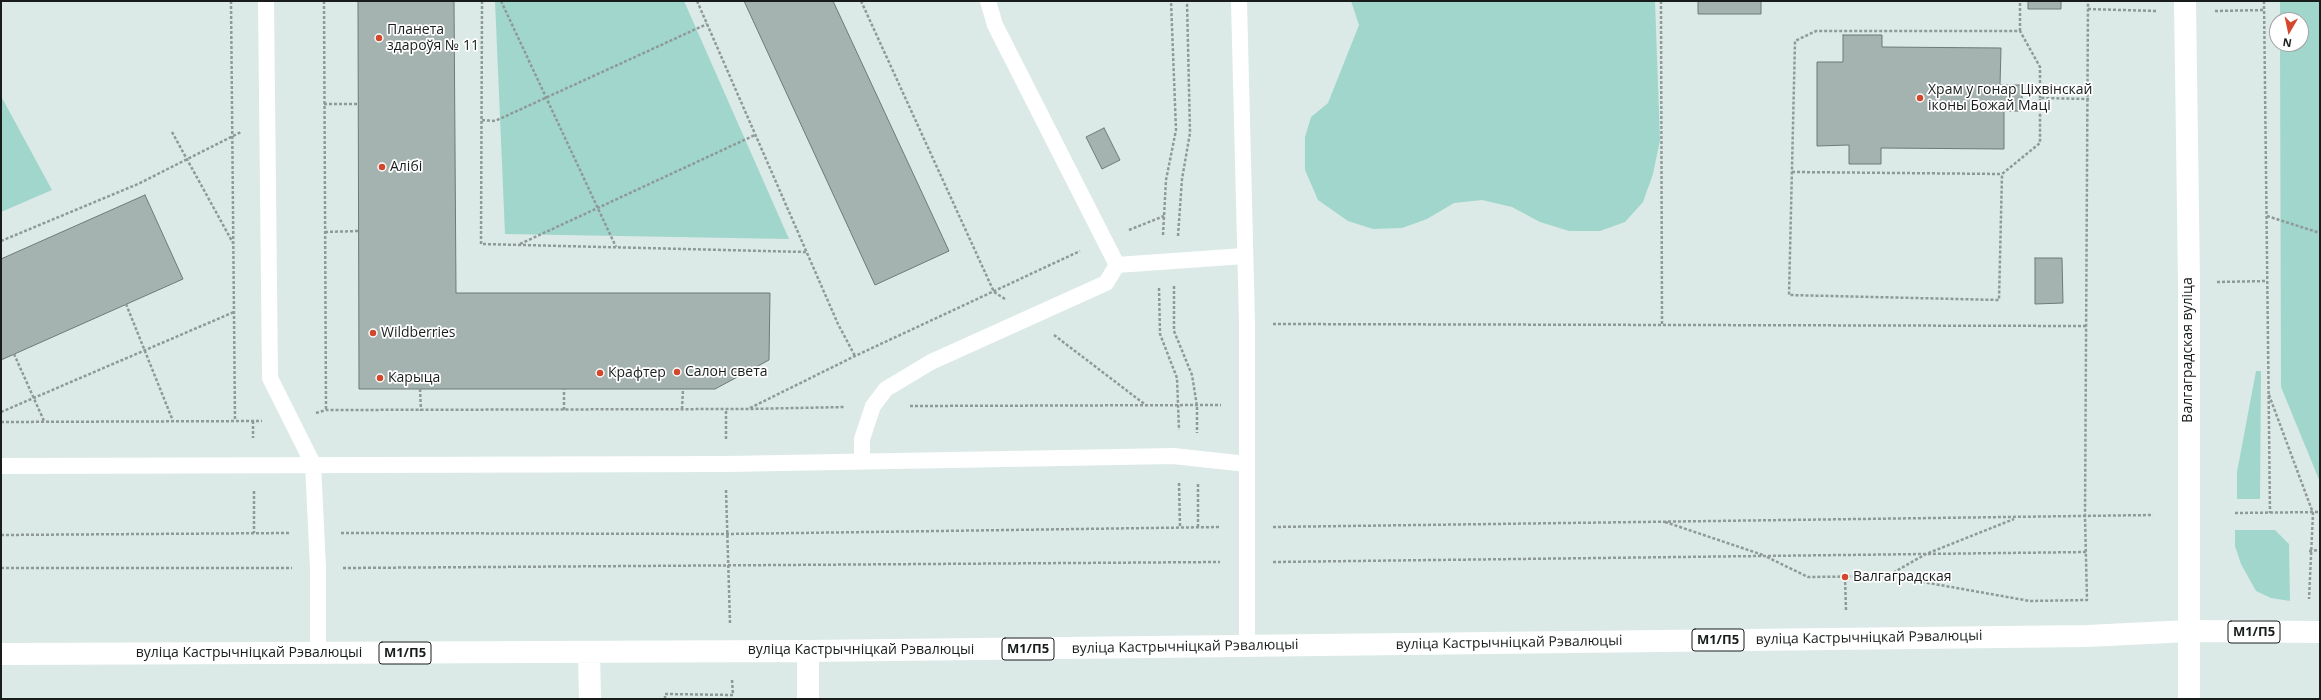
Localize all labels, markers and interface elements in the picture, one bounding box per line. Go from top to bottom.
north arrow [2269,12,2309,52]
place label: Планета здароўя № 11 [387,22,479,54]
marker: Планета здароўя № 11 [374,33,384,43]
text: N [2282,35,2293,51]
place label: Храм у гонар Ціхвінскай іконы Божай Маці [1928,82,2093,114]
marker: Храм у гонар Ціхвінскай іконы Божай Маці [1915,93,1925,103]
place label: Алібі [390,159,422,175]
marker: Алібі [377,162,387,172]
street label: Валгаградская вуліца [2180,277,2196,423]
place label: Wildberries [381,325,455,341]
marker: Wildberries [368,328,378,338]
place label: Салон света [685,364,768,380]
place label: Крафтер [608,365,666,381]
marker: Салон света [672,367,682,377]
marker: Крафтер [595,368,605,378]
place label: Карыца [388,370,440,386]
marker: Карыца [375,373,385,383]
place label: Валгаградская [1853,569,1952,585]
marker: Валгаградская [1840,572,1850,582]
road number: М1/П5 [2228,621,2280,643]
street label: вуліца Кастрычніцкай Рэвалюцыі [1756,628,1982,648]
road number: М1/П5 [1692,629,1744,651]
street label: вуліца Кастрычніцкай Рэвалюцыі [1396,633,1622,653]
street label: вуліца Кастрычніцкай Рэвалюцыі [1072,637,1298,657]
road number: М1/П5 [1002,638,1054,660]
road number: М1/П5 [379,642,431,664]
street label: вуліца Кастрычніцкай Рэвалюцыі [748,642,974,658]
street label: вуліца Кастрычніцкай Рэвалюцыі [136,645,362,661]

